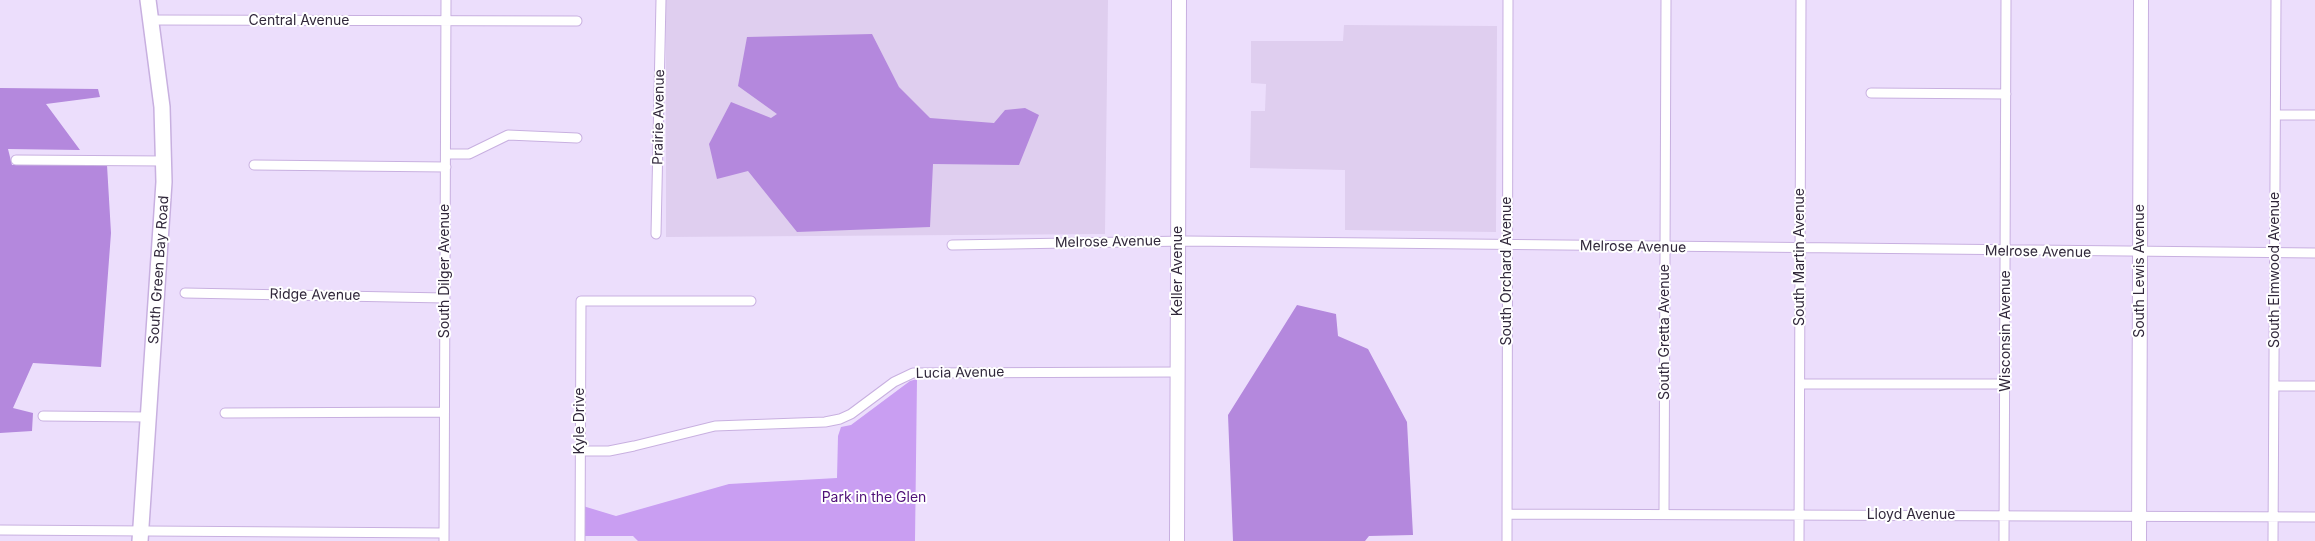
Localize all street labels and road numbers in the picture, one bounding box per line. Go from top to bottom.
street label: Central Avenue [249,13,349,29]
street label: Prairie Avenue [650,69,668,165]
street label: South Martin Avenue [1792,188,1808,326]
street label: South Elmwood Avenue [2267,192,2283,348]
street label: South Green Bay Road [145,195,173,345]
street label: South Orchard Avenue [1499,196,1515,346]
street label: South Dilger Avenue [437,204,453,338]
street label: South Lewis Avenue [2132,204,2148,338]
street label: Keller Avenue [1170,226,1186,316]
street label: Melrose Avenue [1055,233,1161,251]
street label: Melrose Avenue [1580,238,1686,256]
street label: Melrose Avenue [1985,243,2091,261]
street label: South Gretta Avenue [1657,264,1673,400]
street label: Wisconsin Avenue [1998,270,2014,392]
street label: Ridge Avenue [269,286,361,304]
street label: Lucia Avenue [916,364,1004,382]
street label: Kyle Drive [572,387,588,455]
street label: Lloyd Avenue [1867,507,1955,523]

